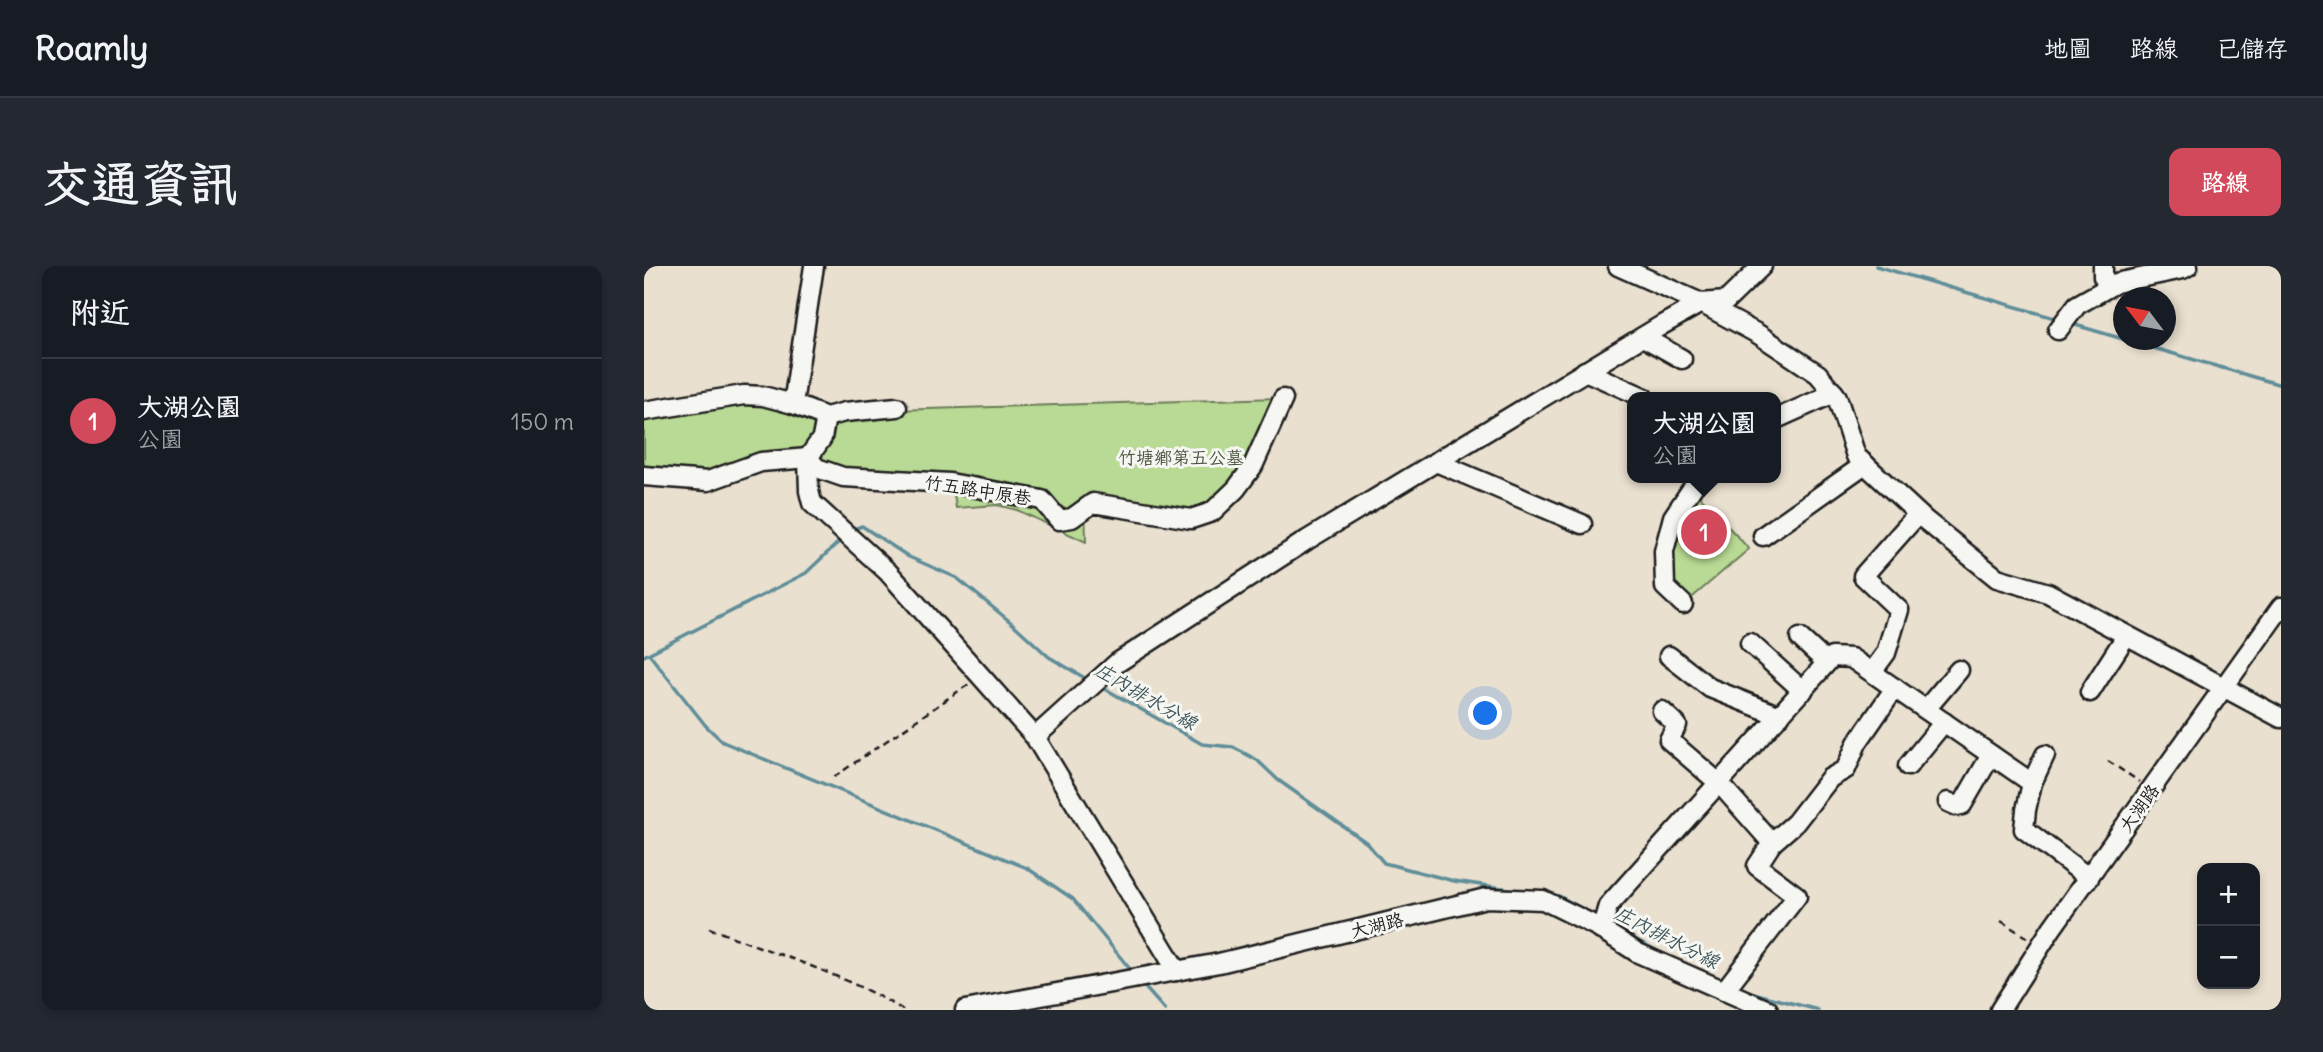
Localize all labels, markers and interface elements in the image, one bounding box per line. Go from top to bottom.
text: Roamly [35,27,148,69]
text: 地圖 [2044,33,2092,63]
text: 路線 [2130,33,2178,63]
text: 已儲存 [2216,33,2288,63]
button: 路線 [2169,148,2281,216]
text: 交通資訊 [42,153,238,214]
north arrow [2113,287,2176,350]
text: 附近 [70,293,130,331]
text: 大湖公園 [137,390,241,423]
popup [1627,392,1781,483]
text: 大湖公園 [1652,406,1756,439]
text: 1 [88,407,98,436]
text: 150 m [511,407,574,436]
text: 公園 [137,424,183,453]
text: 公園 [1652,440,1698,469]
park label: 竹塘鄉第五公墓 [1118,446,1244,469]
street label: 竹五路中原巷 [923,470,1033,510]
pin: 1 [1681,506,1727,558]
water label: 庄內排水分線 [1091,657,1202,735]
your location [1468,696,1502,730]
street label: 大湖路 [2114,779,2164,837]
map controls [2197,863,2260,989]
button: + [2197,863,2260,926]
water label: 庄內排水分線 [1611,900,1724,974]
street label: 大湖路 [1348,907,1406,943]
button: − [2197,926,2260,989]

